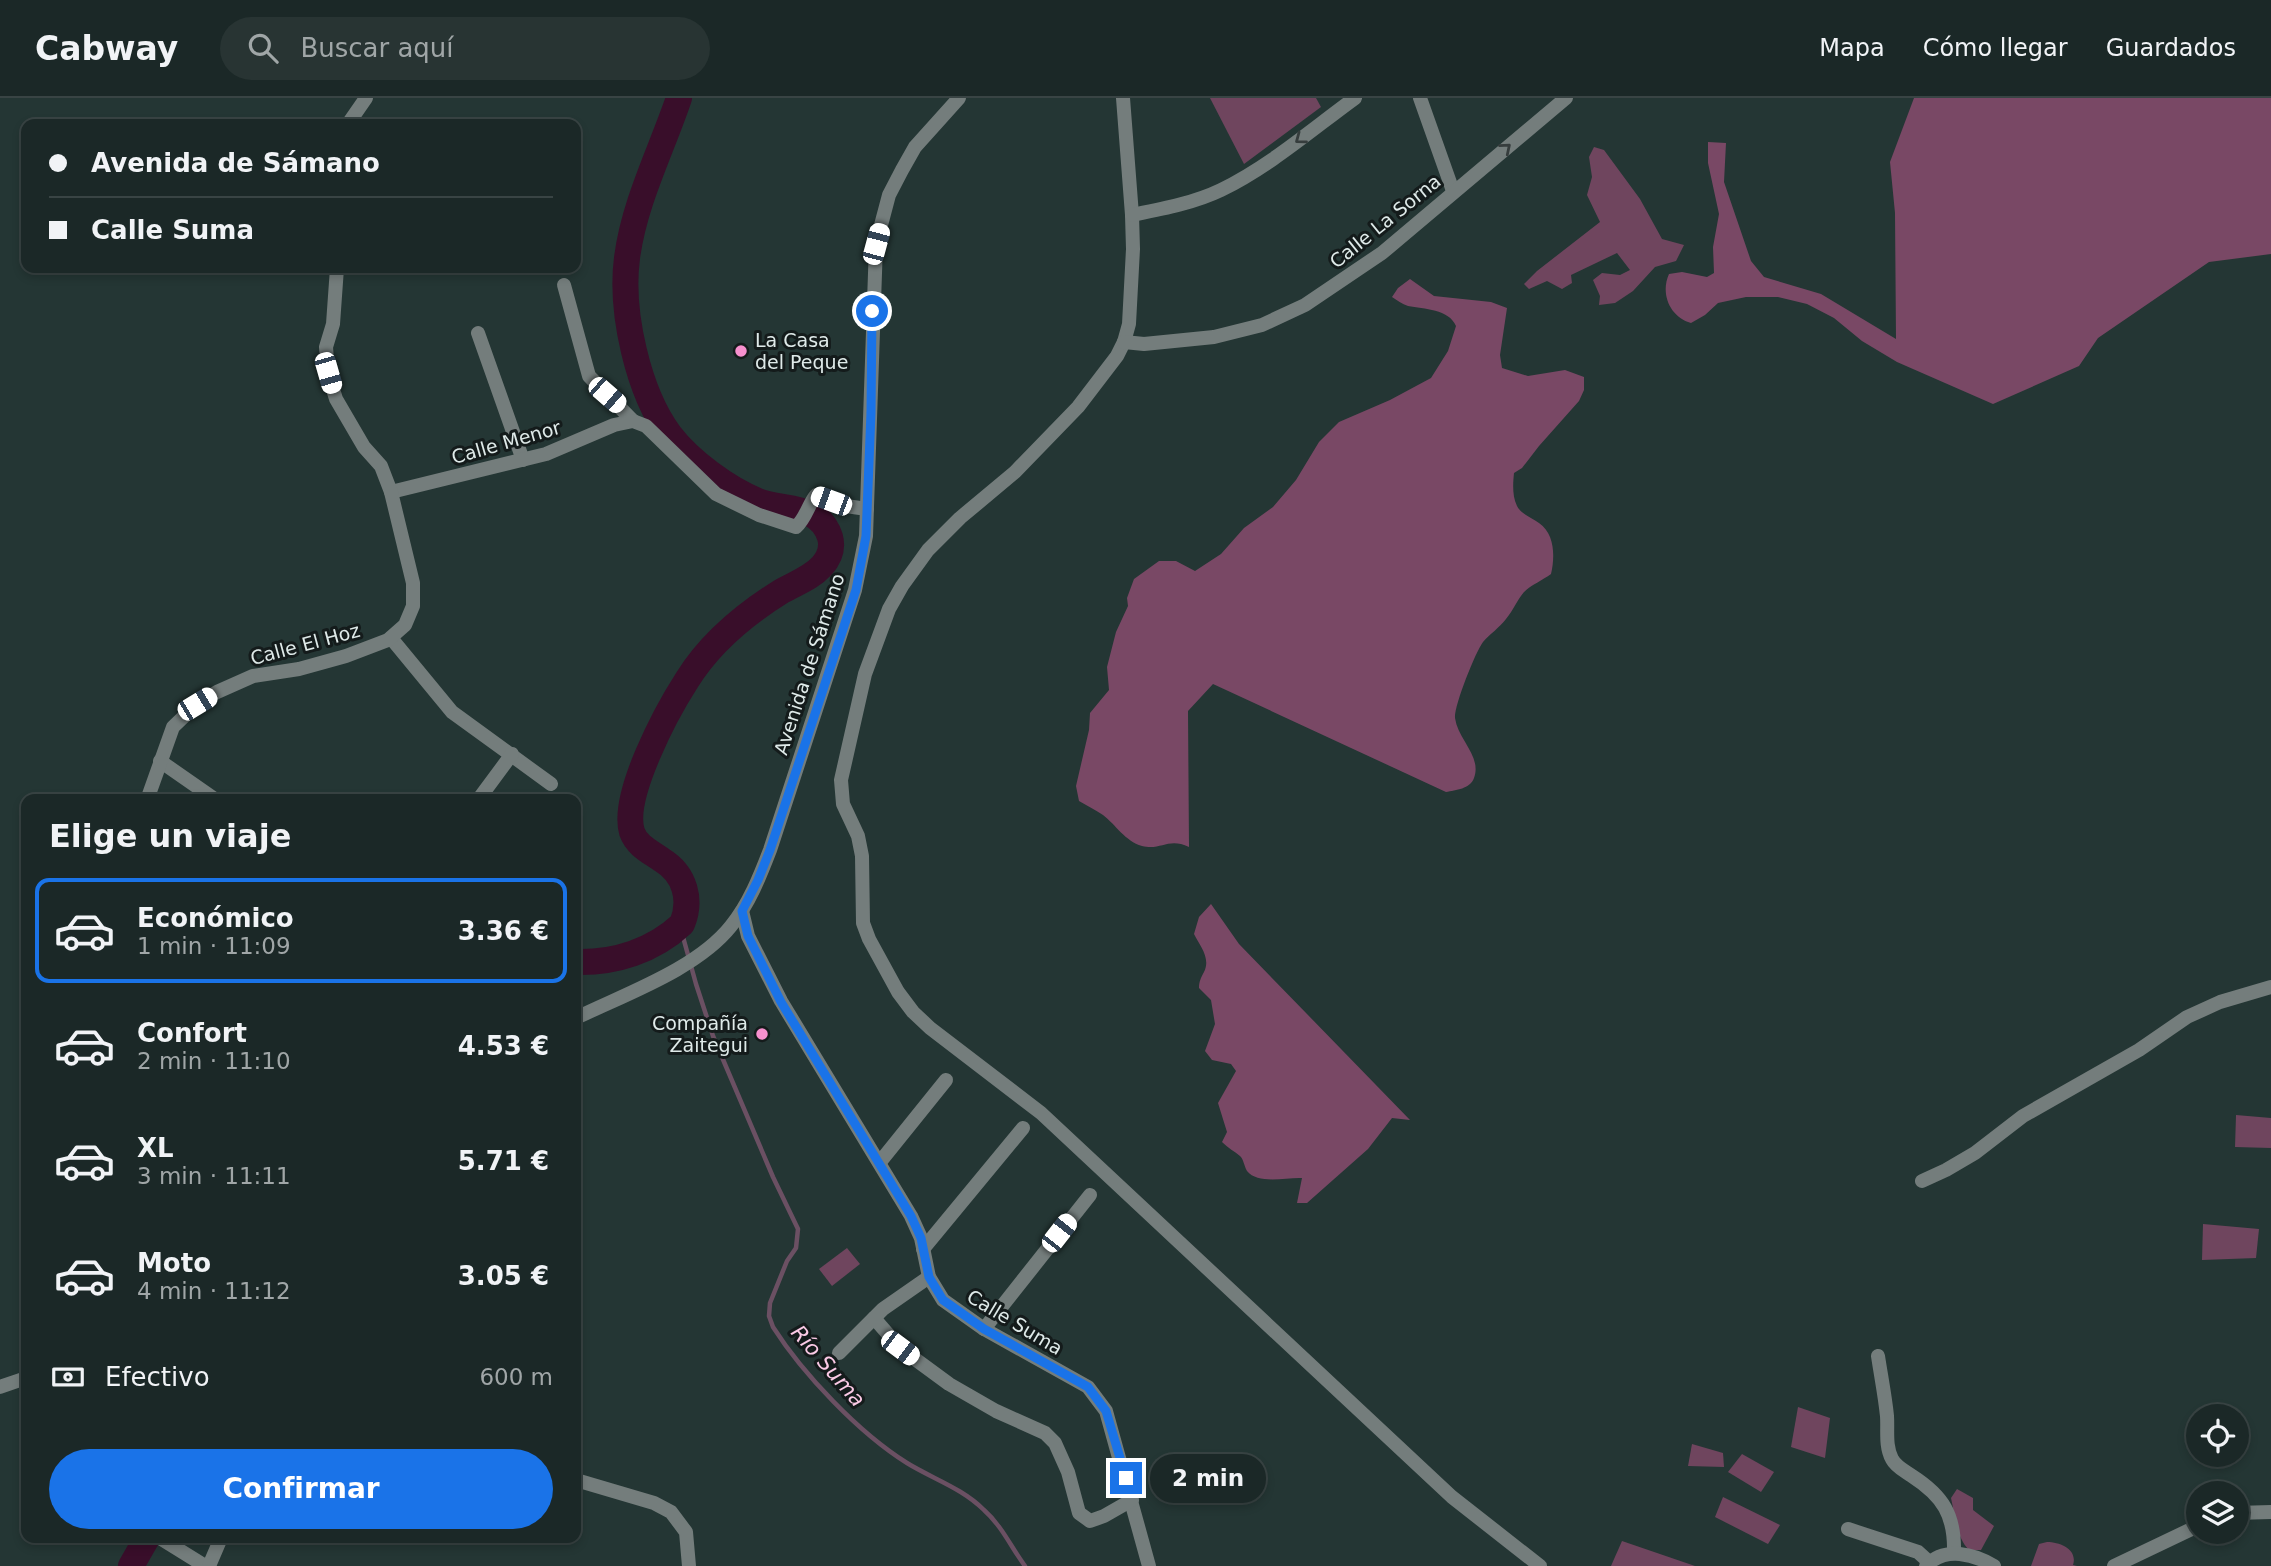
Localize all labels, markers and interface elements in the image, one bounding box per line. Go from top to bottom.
search box [220,17,710,80]
text: Cabway [35,29,178,68]
icon: search [244,29,282,67]
text: Buscar aquí [300,33,454,63]
text: Mapa [1819,34,1885,62]
text: Cómo llegar [1923,34,2068,62]
text: Guardados [2106,34,2236,62]
one-way arrow [1296,130,1308,143]
one-way arrow [1497,144,1510,156]
text: Avenida de Sámano [91,148,380,178]
street label: Calle La Sorna [1325,170,1445,272]
text: Calle Suma [91,215,254,245]
car [861,221,892,267]
route start [856,295,888,327]
place label: La Casa del Peque [755,329,848,373]
marker: La Casa del Peque [733,343,749,359]
car [313,350,344,396]
car [585,373,630,417]
street label: Calle Menor [449,416,563,468]
car [808,484,855,518]
street label: Avenida de Sámano [769,571,849,757]
street label: Calle El Hoz [248,619,362,669]
car [174,684,221,724]
text: Elige un viaje [49,817,291,855]
icon: car [53,899,116,962]
text: Económico [137,903,294,933]
text: 3.36 € [458,916,549,946]
text: 1 min · 11:09 [137,933,291,959]
place label: Compañía Zaitegui [652,1012,748,1056]
icon: car [53,1014,116,1077]
text: Confort [137,1018,247,1048]
marker: Compañía Zaitegui [754,1026,770,1042]
text: 4.53 € [458,1031,549,1061]
text: 2 min · 11:10 [137,1048,291,1074]
icon: car [53,1129,116,1192]
text: XL [137,1133,174,1163]
text: 5.71 € [458,1146,549,1176]
text: 3 min · 11:11 [137,1163,291,1189]
car [1038,1210,1081,1256]
icon: car [53,1244,116,1307]
text: Moto [137,1248,211,1278]
text: 3.05 € [458,1261,549,1291]
text: 4 min · 11:12 [137,1278,291,1304]
street label: Calle Suma [963,1285,1067,1359]
water label: Río Suma [786,1320,870,1412]
car [877,1327,924,1369]
icon: cash [49,1358,87,1396]
text: Efectivo [105,1362,210,1392]
text: 600 m [479,1364,553,1390]
map controls [2186,1404,2249,1544]
button: locate [2186,1404,2249,1467]
button: Confirmar [49,1449,553,1529]
callout: 2 min [1150,1454,1266,1502]
route end [1110,1462,1142,1494]
text: 2 min [1172,1465,1244,1491]
button: layers [2186,1481,2249,1544]

